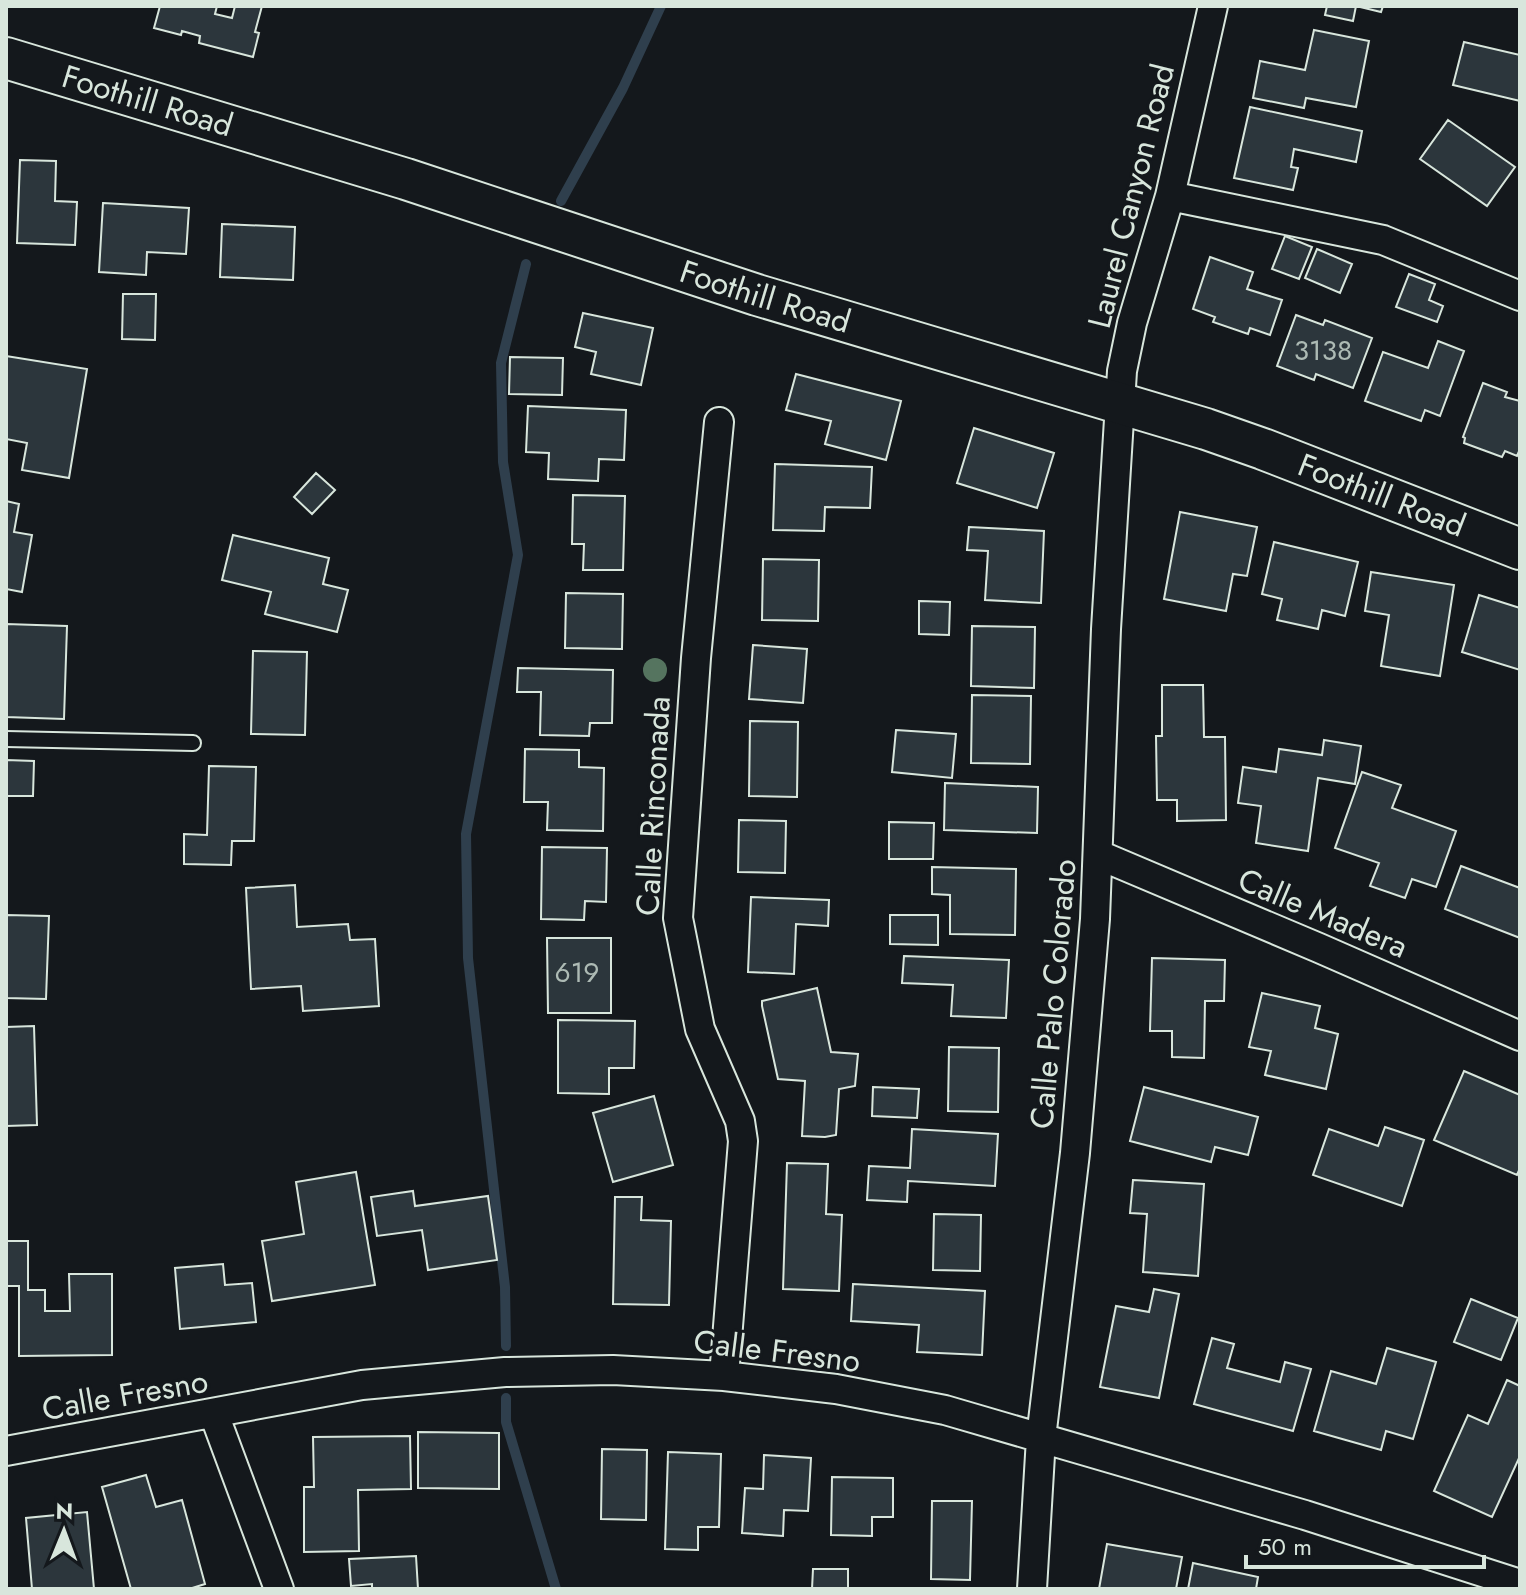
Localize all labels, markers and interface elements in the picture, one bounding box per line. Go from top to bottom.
street label: Foothill Road [57,53,239,148]
street label: Laurel Canyon Road [1076,59,1186,333]
street label: Foothill Road [674,248,856,345]
house number: 3138 [1294,330,1352,371]
street label: Foothill Road [1291,442,1472,549]
street label: Calle Rinconada [624,695,682,917]
street label: Calle Palo Colorado [1018,857,1088,1131]
street label: Calle Madera [1231,857,1415,969]
house number: 619 [555,952,599,993]
street label: Calle Fresno [691,1318,863,1384]
street label: Calle Fresno [38,1358,212,1432]
north arrow [24,1491,104,1571]
text: N [55,1495,73,1527]
scale bar [1246,1519,1484,1569]
text: 50 m [1258,1529,1312,1564]

